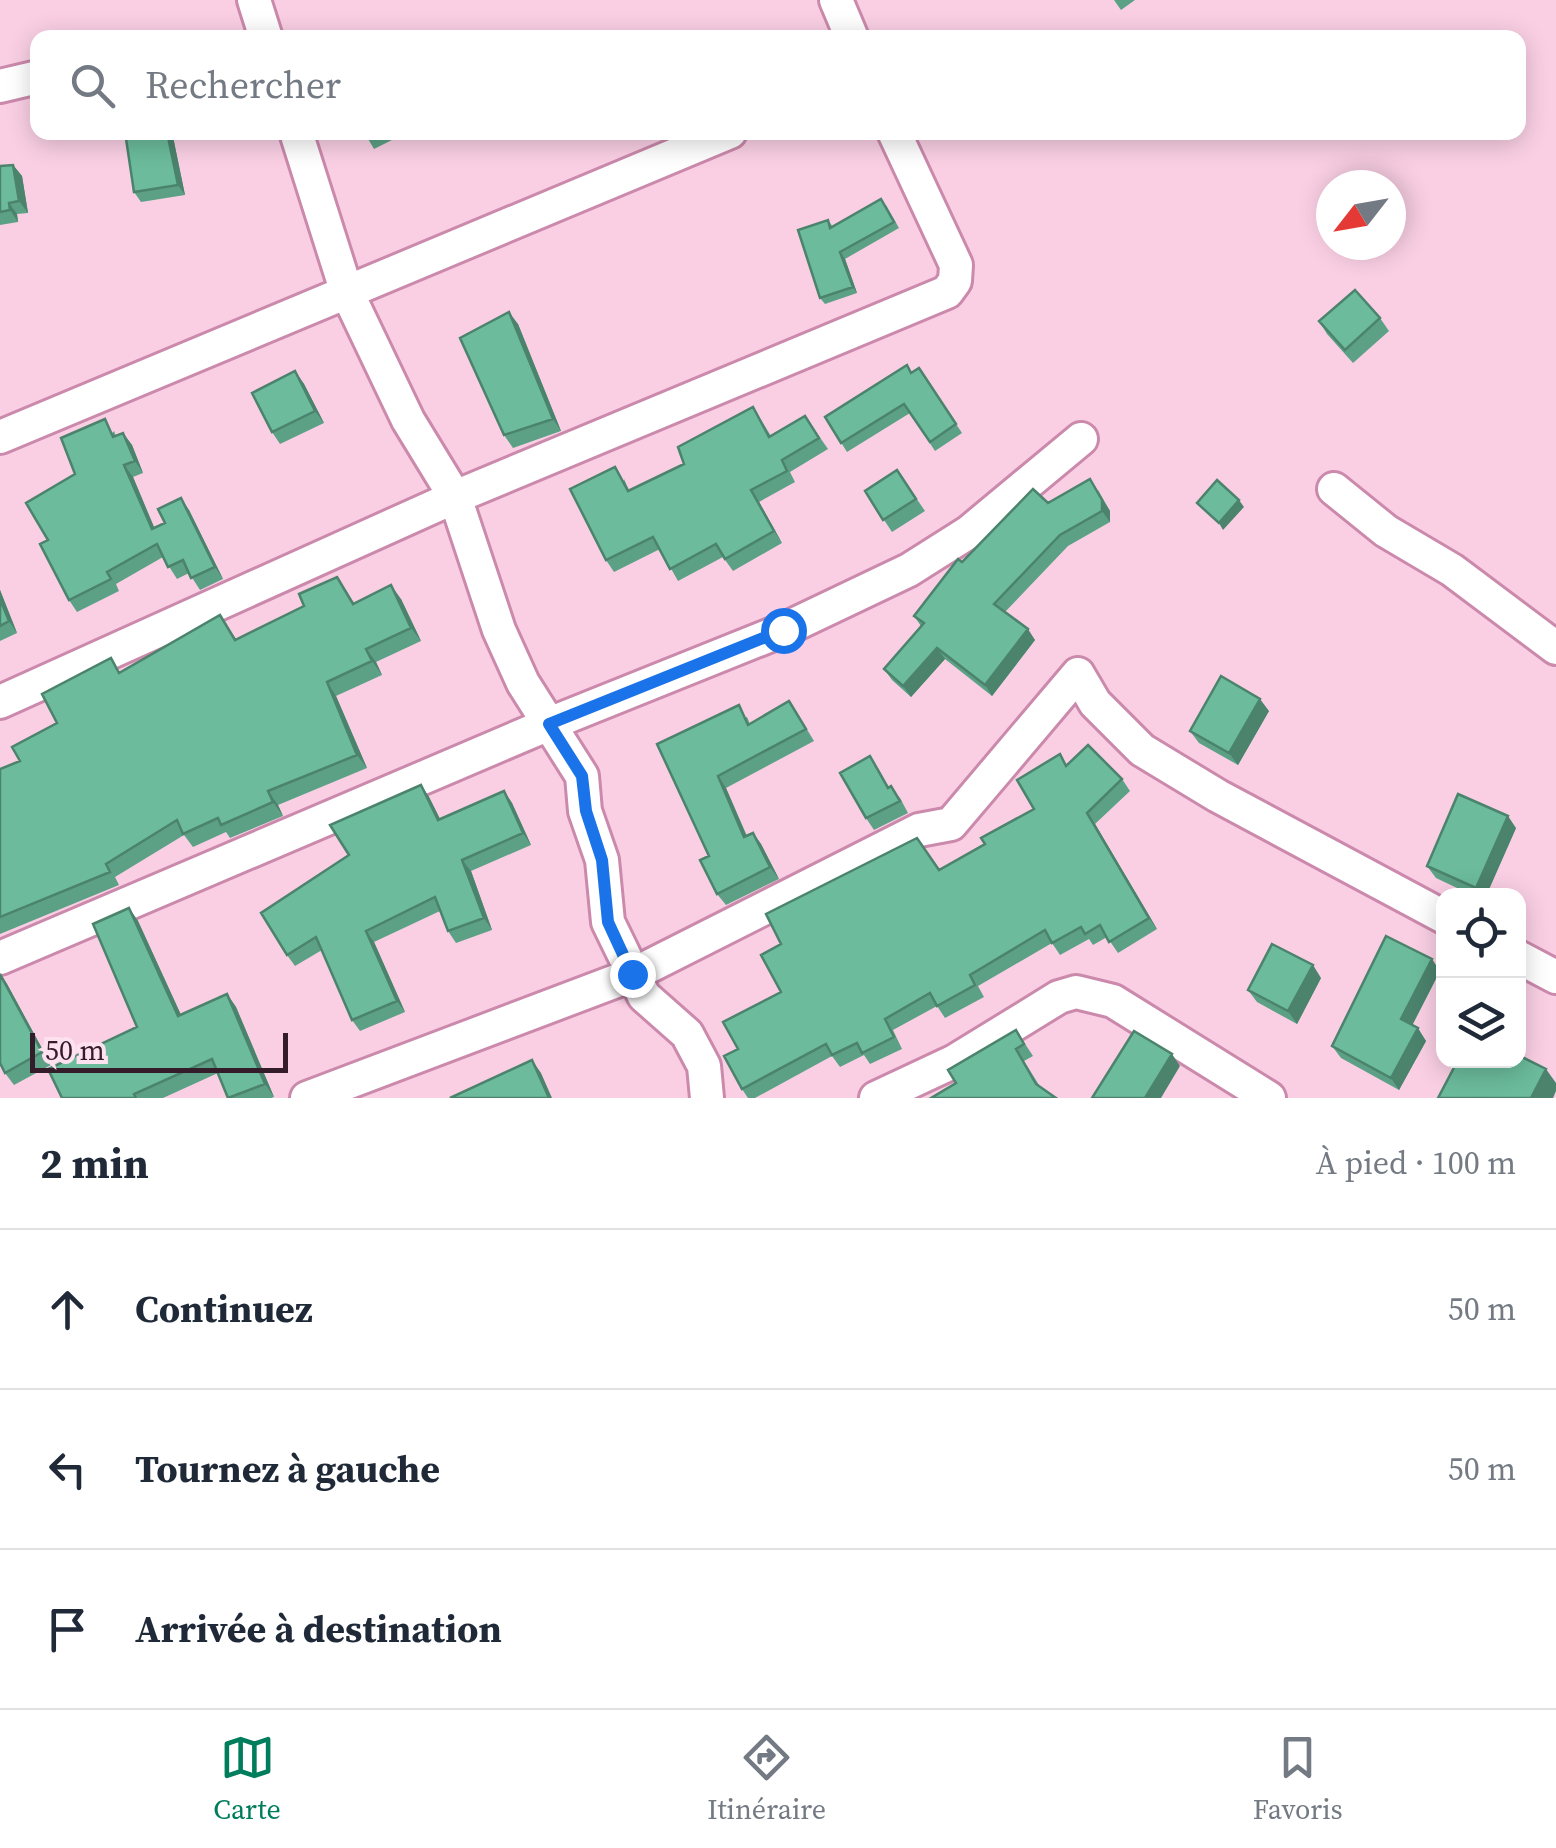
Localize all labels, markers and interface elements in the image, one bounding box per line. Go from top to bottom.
search box [30,30,1526,140]
icon: search [65,58,120,113]
text: Rechercher [145,59,341,111]
north arrow [1316,170,1406,260]
route start [761,608,807,654]
map controls [1436,888,1526,1068]
button: locate [1436,888,1526,978]
route end [610,952,656,998]
button: layers [1436,978,1526,1068]
scale bar [30,1028,288,1072]
text: 50 m [45,1031,105,1069]
text: 2 min [40,1134,149,1192]
text: À pied · 100 m [1316,1141,1516,1185]
icon: ahead [40,1282,95,1337]
text: Continuez [135,1283,313,1335]
text: 50 m [1448,1287,1516,1331]
icon: left [40,1442,95,1497]
text: Tournez à gauche [135,1443,440,1495]
text: 50 m [1448,1447,1516,1491]
icon: arrive [40,1602,95,1657]
text: Arrivée à destination [135,1603,502,1655]
tab: Carte [213,1730,281,1828]
tab: Itinéraire [707,1730,826,1828]
tab: Favoris [1253,1730,1343,1828]

